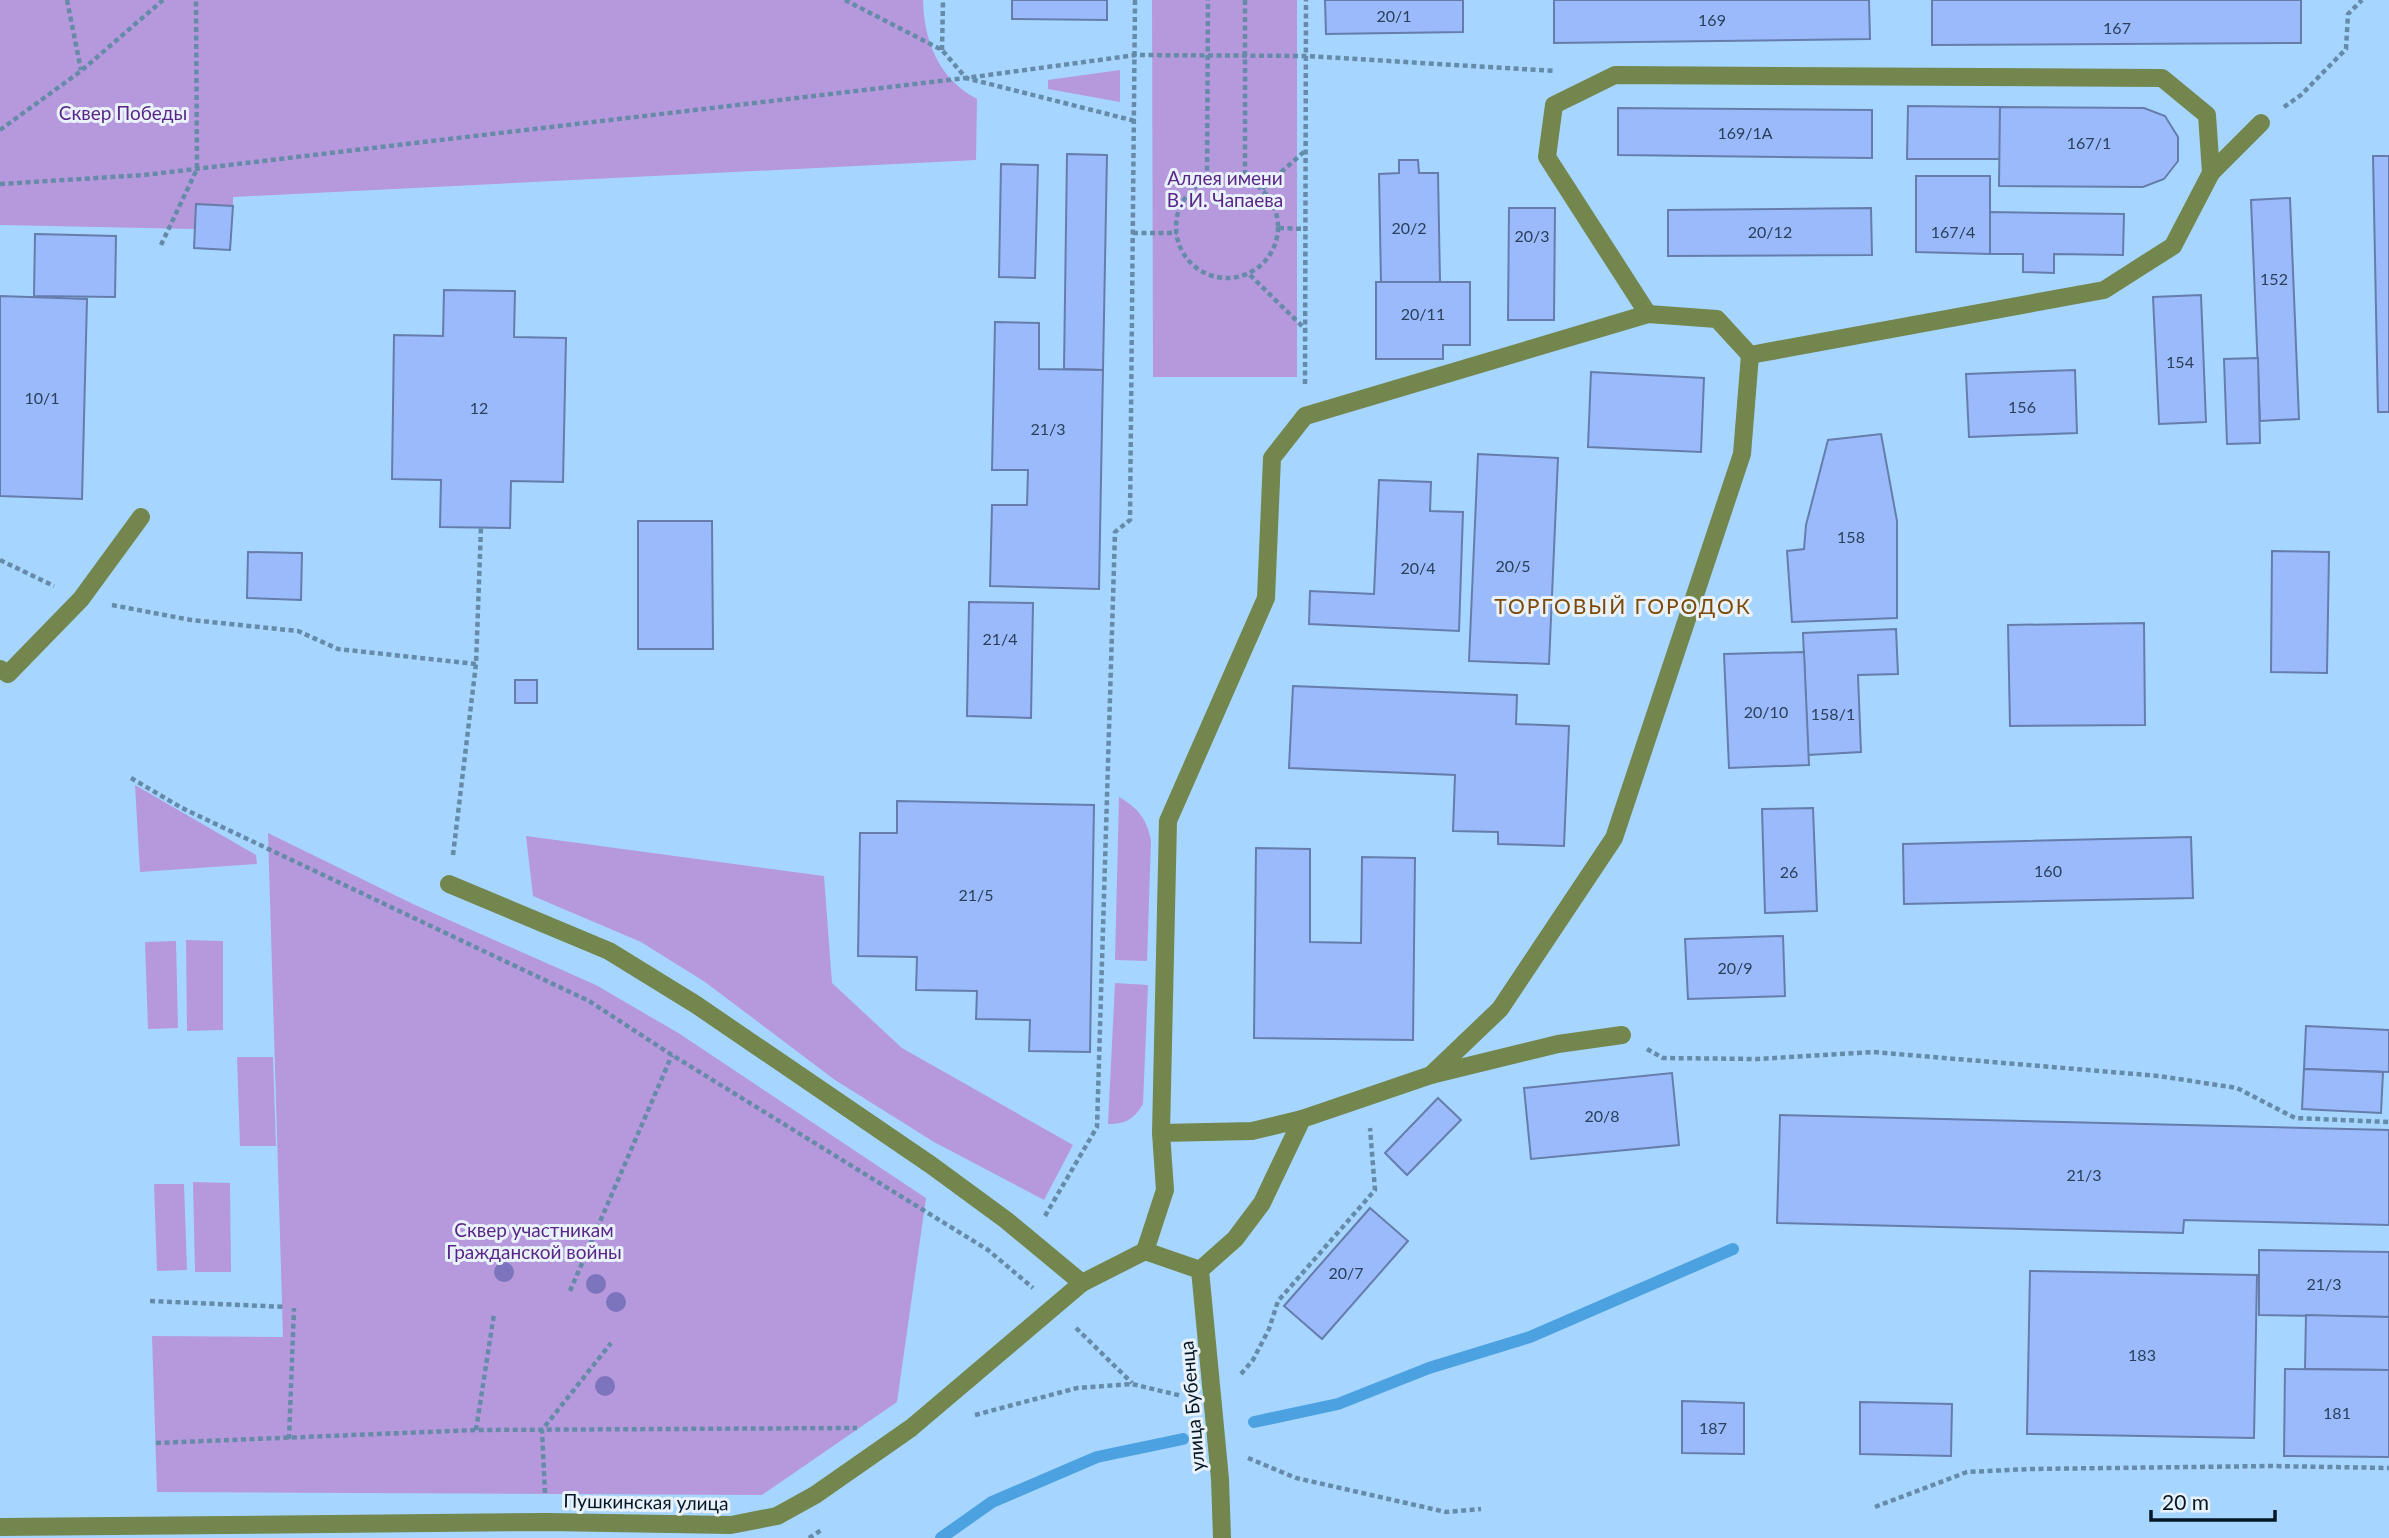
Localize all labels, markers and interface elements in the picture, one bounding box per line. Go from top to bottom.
house number: 20/1 [1376,6,1412,25]
house number: 169 [1698,10,1726,29]
house number: 167 [2103,18,2131,37]
park label: Сквер Победы [59,101,187,124]
house number: 169/1А [1717,123,1773,142]
house number: 167/1 [2067,133,2111,152]
park label: Аллея имени В. И. Чапаева [1167,166,1283,211]
house number: 20/2 [1391,218,1427,237]
house number: 20/12 [1748,222,1792,241]
house number: 167/4 [1931,222,1975,241]
house number: 20/3 [1514,226,1550,245]
house number: 152 [2260,269,2288,288]
house number: 20/11 [1401,304,1445,323]
house number: 154 [2166,352,2194,371]
house number: 10/1 [24,388,60,407]
house number: 156 [2008,397,2036,416]
house number: 12 [470,398,488,417]
house number: 21/3 [1030,419,1066,438]
house number: 158 [1837,527,1865,546]
house number: 20/5 [1495,556,1531,575]
house number: 20/4 [1400,558,1436,577]
district label: ТОРГОВЫЙ ГОРОДОК [1494,593,1752,618]
house number: 21/4 [982,629,1018,648]
house number: 20/10 [1744,702,1788,721]
house number: 158/1 [1811,704,1855,723]
house number: 160 [2034,861,2062,880]
house number: 26 [1780,862,1798,881]
house number: 21/5 [958,885,994,904]
house number: 20/9 [1717,958,1753,977]
house number: 20/8 [1584,1106,1620,1125]
house number: 21/3 [2066,1165,2102,1184]
park label: Сквер участникам Гражданской войны [446,1218,622,1263]
house number: 20/7 [1328,1263,1364,1282]
house number: 21/3 [2306,1274,2342,1293]
street label: улица Бубенца [1174,1340,1209,1472]
house number: 183 [2128,1345,2156,1364]
house number: 181 [2323,1403,2351,1422]
house number: 187 [1699,1418,1727,1437]
scale bar [2151,1478,2275,1522]
street label: Пушкинская улица [563,1489,729,1514]
text: 20 m [2162,1489,2209,1514]

